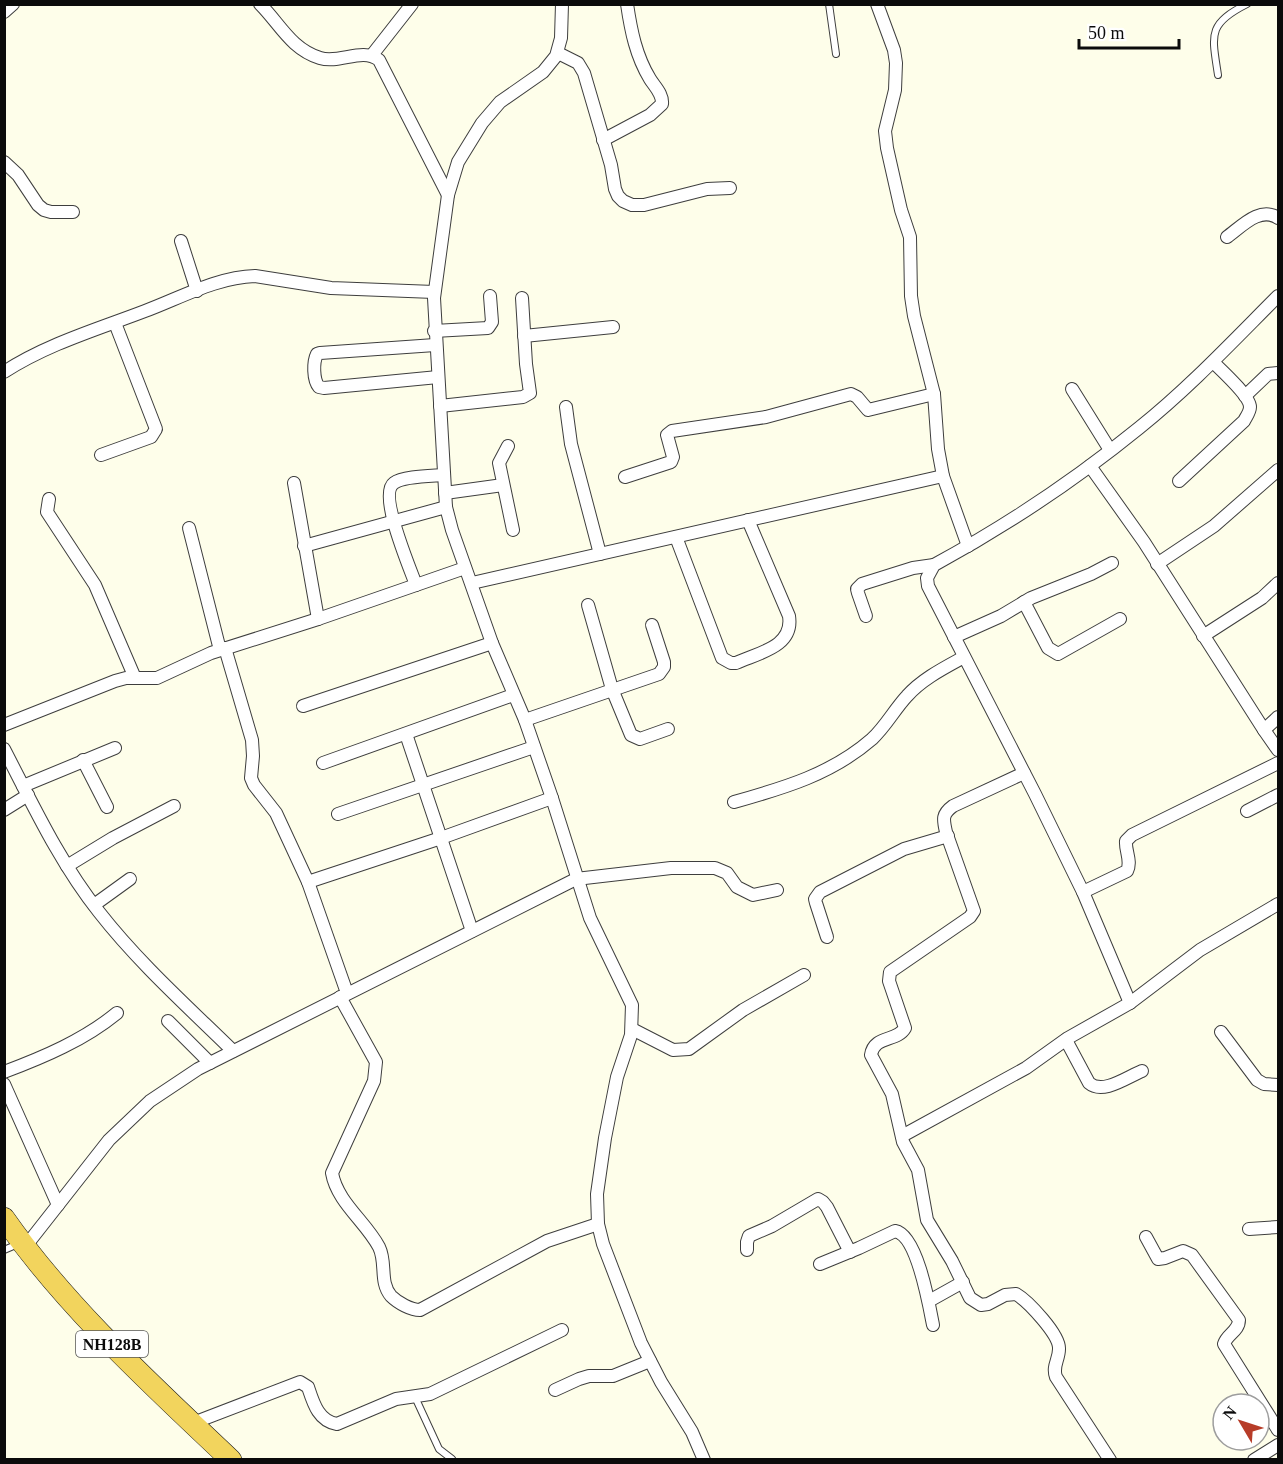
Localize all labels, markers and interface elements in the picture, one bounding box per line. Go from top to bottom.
scale bar [1079,12,1180,50]
text: 50 m [1088,23,1125,43]
road number: NH128B [76,1331,148,1357]
north arrow [1211,1392,1271,1452]
text: N [1219,1403,1240,1423]

